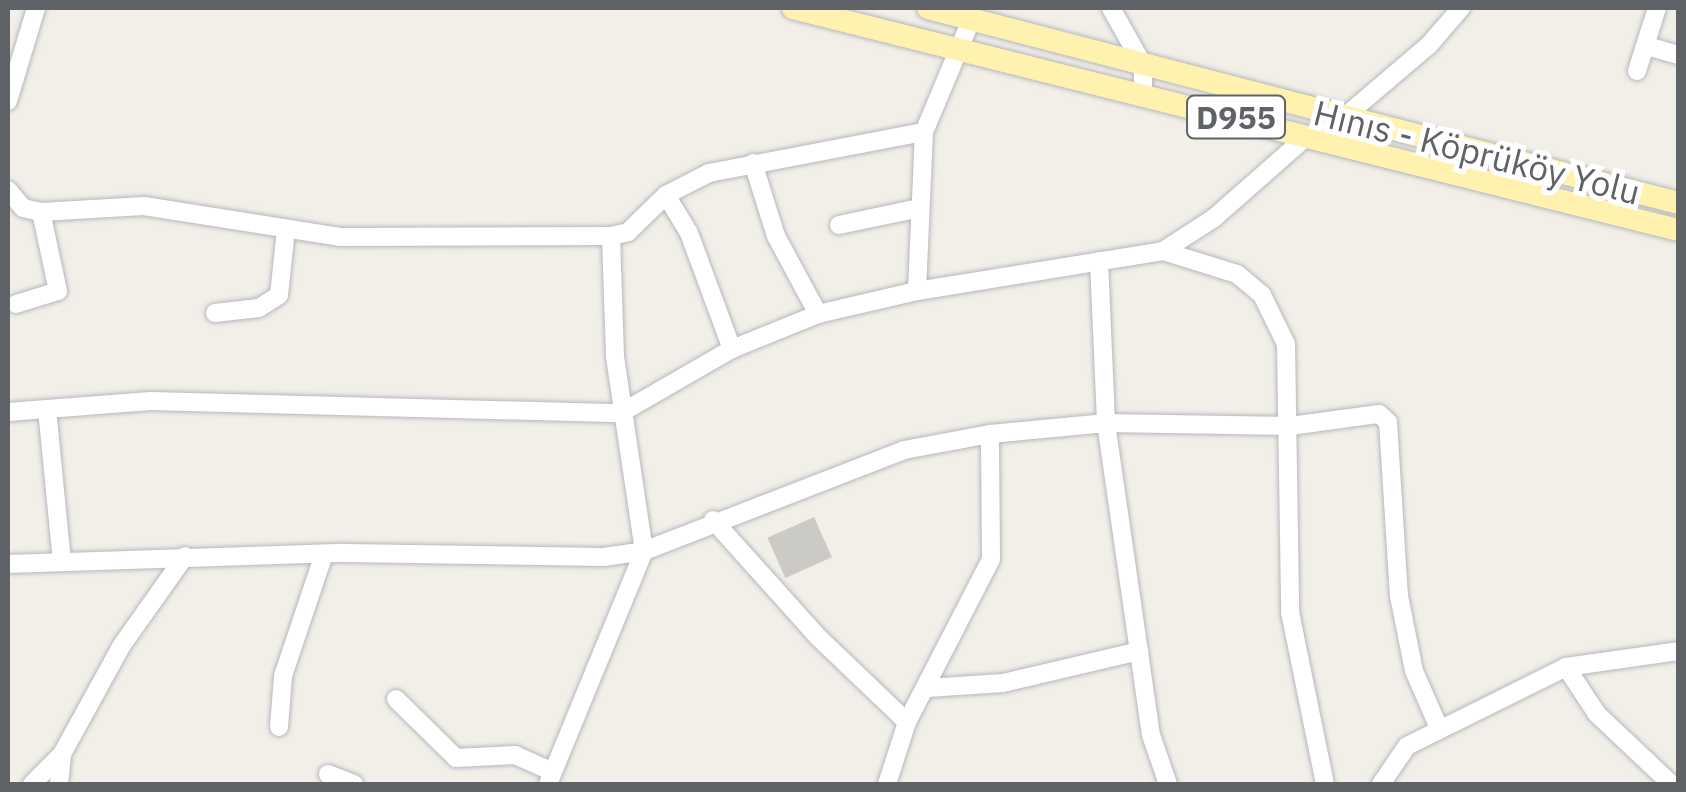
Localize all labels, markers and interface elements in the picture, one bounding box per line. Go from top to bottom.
road number: D955 [1186,90,1286,144]
street label: Hınıs - Köprüköy Yolu [1310,91,1644,213]

